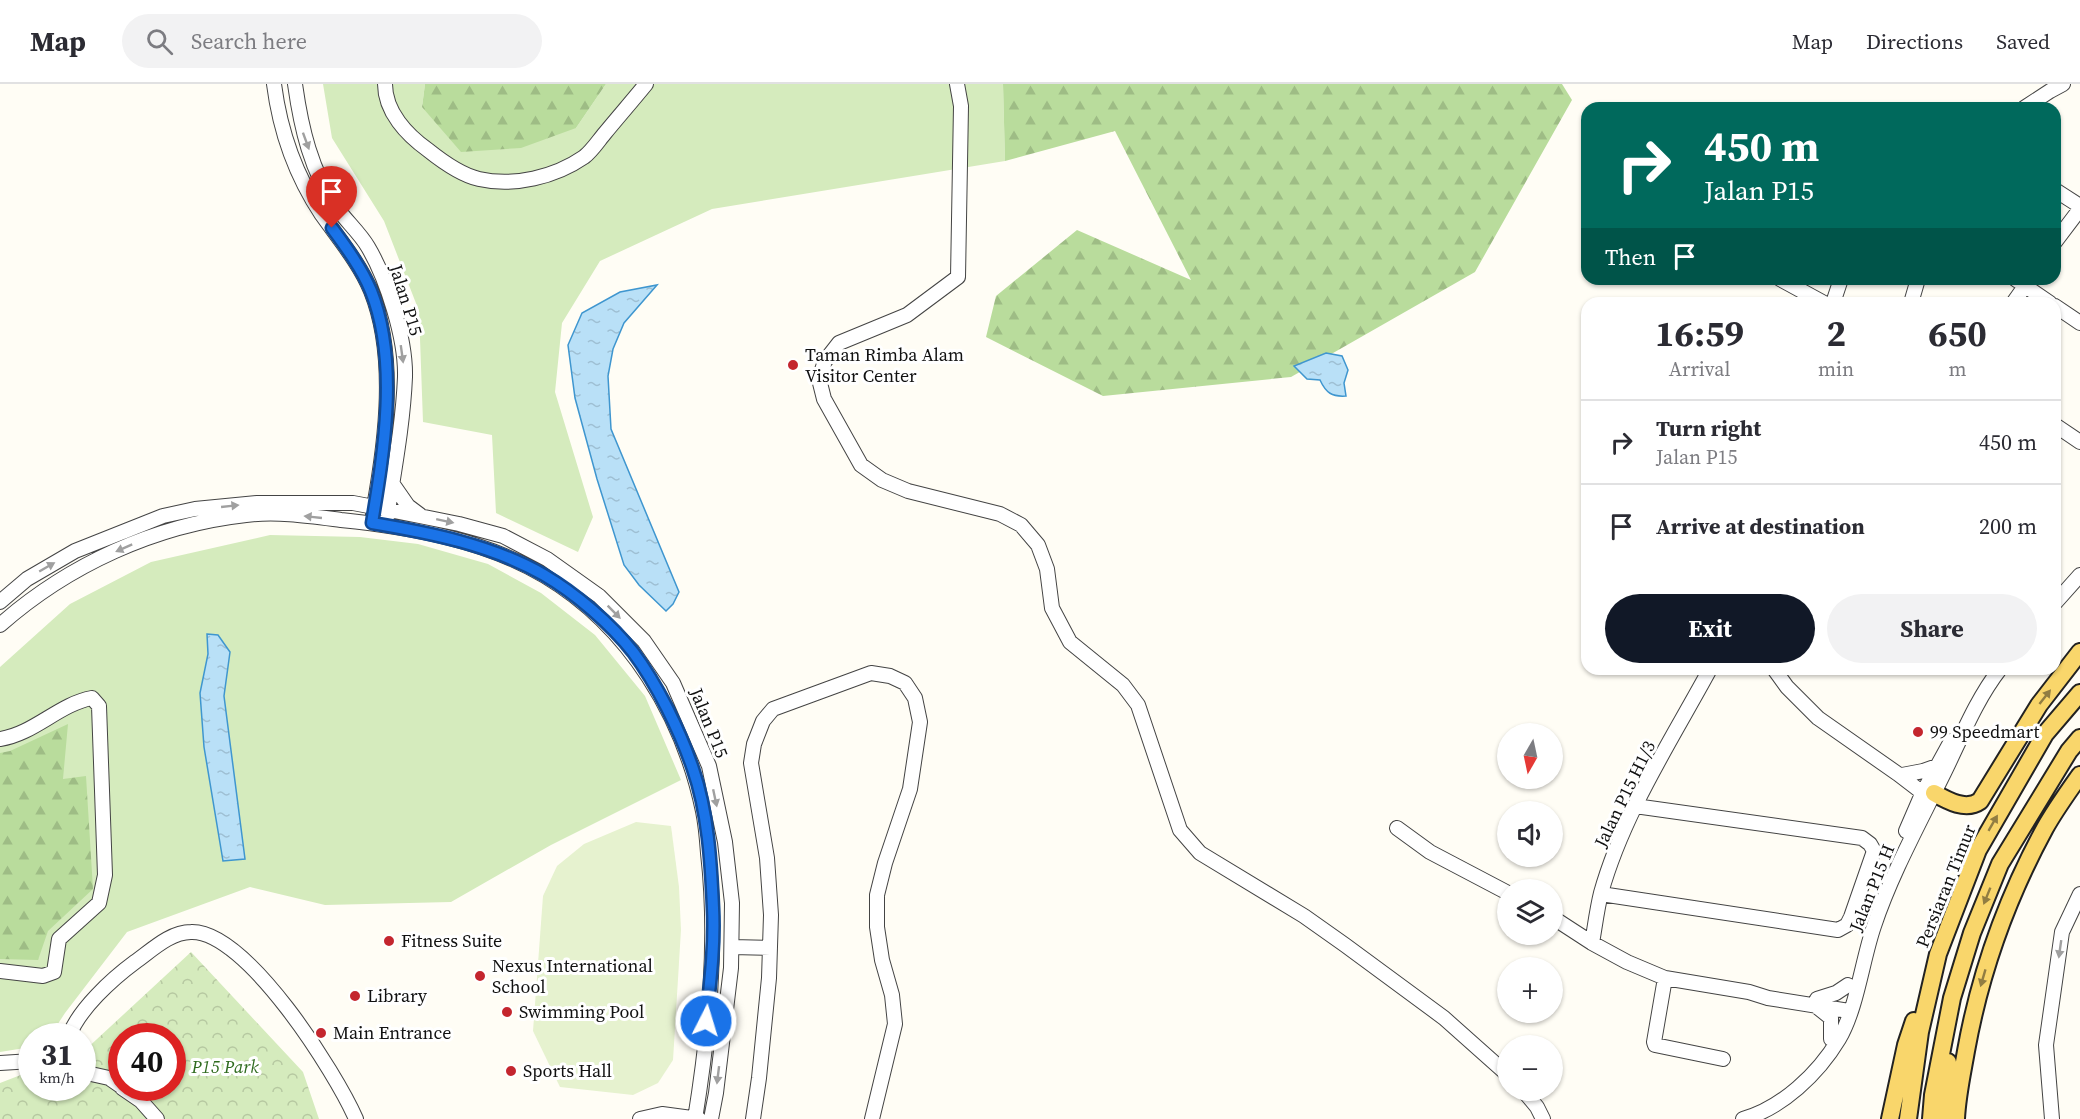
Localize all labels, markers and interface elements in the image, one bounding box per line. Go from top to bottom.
search box [122,14,542,68]
text: Map [30,22,86,60]
icon: search [143,25,176,58]
text: Search here [191,26,307,56]
text: Map [1792,27,1833,56]
text: Directions [1866,27,1963,56]
text: Saved [1996,27,2050,56]
text: 450 m [1704,117,1819,175]
icon: right [1605,126,1683,204]
one-way arrow [302,132,311,150]
pin [306,166,357,228]
text: Jalan P15 [1704,172,1814,209]
icon: arrive [315,175,348,208]
icon: arrive [1668,240,1701,273]
text: Then [1605,242,1656,272]
street label: Jalan P15 [384,260,429,339]
text: 16:59 [1655,309,1744,358]
text: 2 [1826,309,1846,358]
text: 650 [1928,309,1987,358]
place label: Taman Rimba Alam Visitor Center [805,342,964,388]
one-way arrow [398,345,407,364]
text: Arrival [1669,355,1730,383]
text: min [1818,355,1854,383]
text: m [1949,355,1967,383]
marker: Taman Rimba Alam Visitor Center [786,358,800,372]
text: Turn right [1656,413,1761,443]
icon: right [1605,426,1638,459]
text: 450 m [1979,427,2037,457]
text: Jalan P15 [1656,443,1738,471]
one-way arrow [221,501,240,510]
icon: arrive [1605,510,1638,543]
text: Arrive at destination [1656,511,1865,541]
text: 200 m [1979,511,2037,541]
one-way arrow [304,512,323,522]
one-way arrow [436,517,455,526]
one-way arrow [114,543,132,553]
one-way arrow [39,562,55,573]
button: Exit [1605,594,1815,663]
button: Share [1827,594,2037,663]
one-way arrow [607,604,621,618]
street label: Jalan P15 [684,683,735,762]
one-way arrow [2039,689,2051,704]
place label: 99 Speedmart [1930,719,2040,744]
north arrow [1497,723,1563,789]
map controls [1497,723,1563,1101]
marker: 99 Speedmart [1911,725,1925,739]
street label: Jalan P15 H1/3 [1588,736,1661,852]
one-way arrow [711,789,721,807]
button: sound [1497,801,1563,867]
one-way arrow [1988,815,1999,831]
street label: Persiaran Timur [1909,820,1982,951]
street label: Jalan P15 H [1842,841,1900,936]
button: layers [1497,879,1563,945]
one-way arrow [1982,888,1992,906]
place label: Fitness Suite [401,928,502,953]
marker: Fitness Suite [382,934,396,948]
one-way arrow [2055,939,2064,958]
place label: Nexus International School [492,953,653,999]
button: + [1497,957,1563,1023]
marker: Nexus International School [473,969,487,983]
one-way arrow [1978,969,1987,987]
place label: Library [367,983,428,1008]
marker: Library [348,989,362,1003]
position arrow [674,989,738,1053]
place label: Swimming Pool [519,999,644,1024]
marker: Swimming Pool [500,1005,514,1019]
place label: Main Entrance [333,1020,451,1045]
speed limit sign: 40 [108,1023,186,1101]
marker: Main Entrance [314,1026,328,1040]
text: 31 [41,1034,73,1075]
button: − [1497,1035,1563,1101]
park label: P15 Park [190,1054,259,1079]
place label: Sports Hall [523,1058,612,1083]
marker: Sports Hall [504,1064,518,1078]
one-way arrow [714,1065,723,1084]
text: km/h [39,1067,75,1088]

